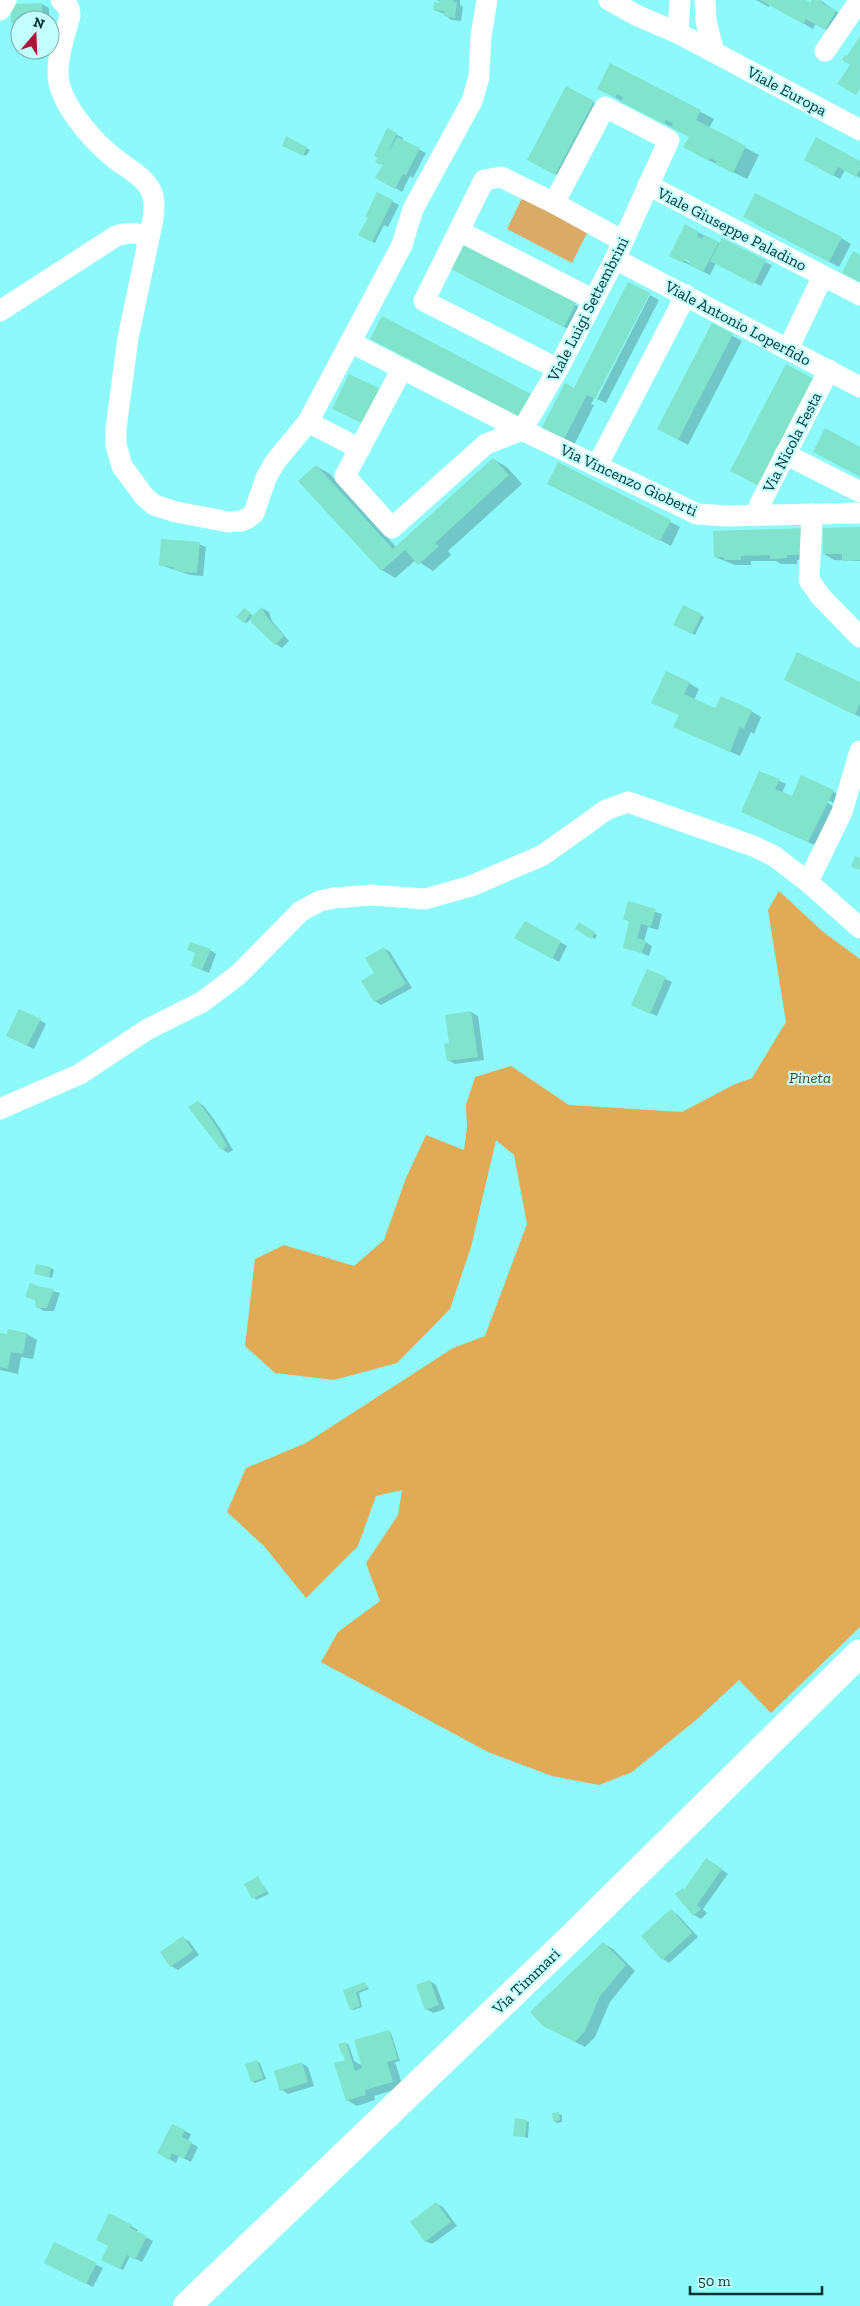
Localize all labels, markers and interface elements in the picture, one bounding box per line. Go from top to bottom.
north arrow [10,10,60,60]
text: N [31,13,47,33]
street label: Viale Europa [743,62,830,120]
street label: Viale Giuseppe Paladino [653,183,810,275]
street label: Viale Luigi Settembrini [543,233,633,385]
street label: Viale Antonio Loperfido [661,276,814,370]
street label: Via Nicola Festa [758,388,826,496]
street label: Via Vincenzo Gioberti [556,439,701,520]
park label: Pineta [789,1068,831,1087]
street label: Via Timmari [488,1944,564,2019]
scale bar [690,2264,822,2296]
text: 50 m [698,2272,731,2290]

